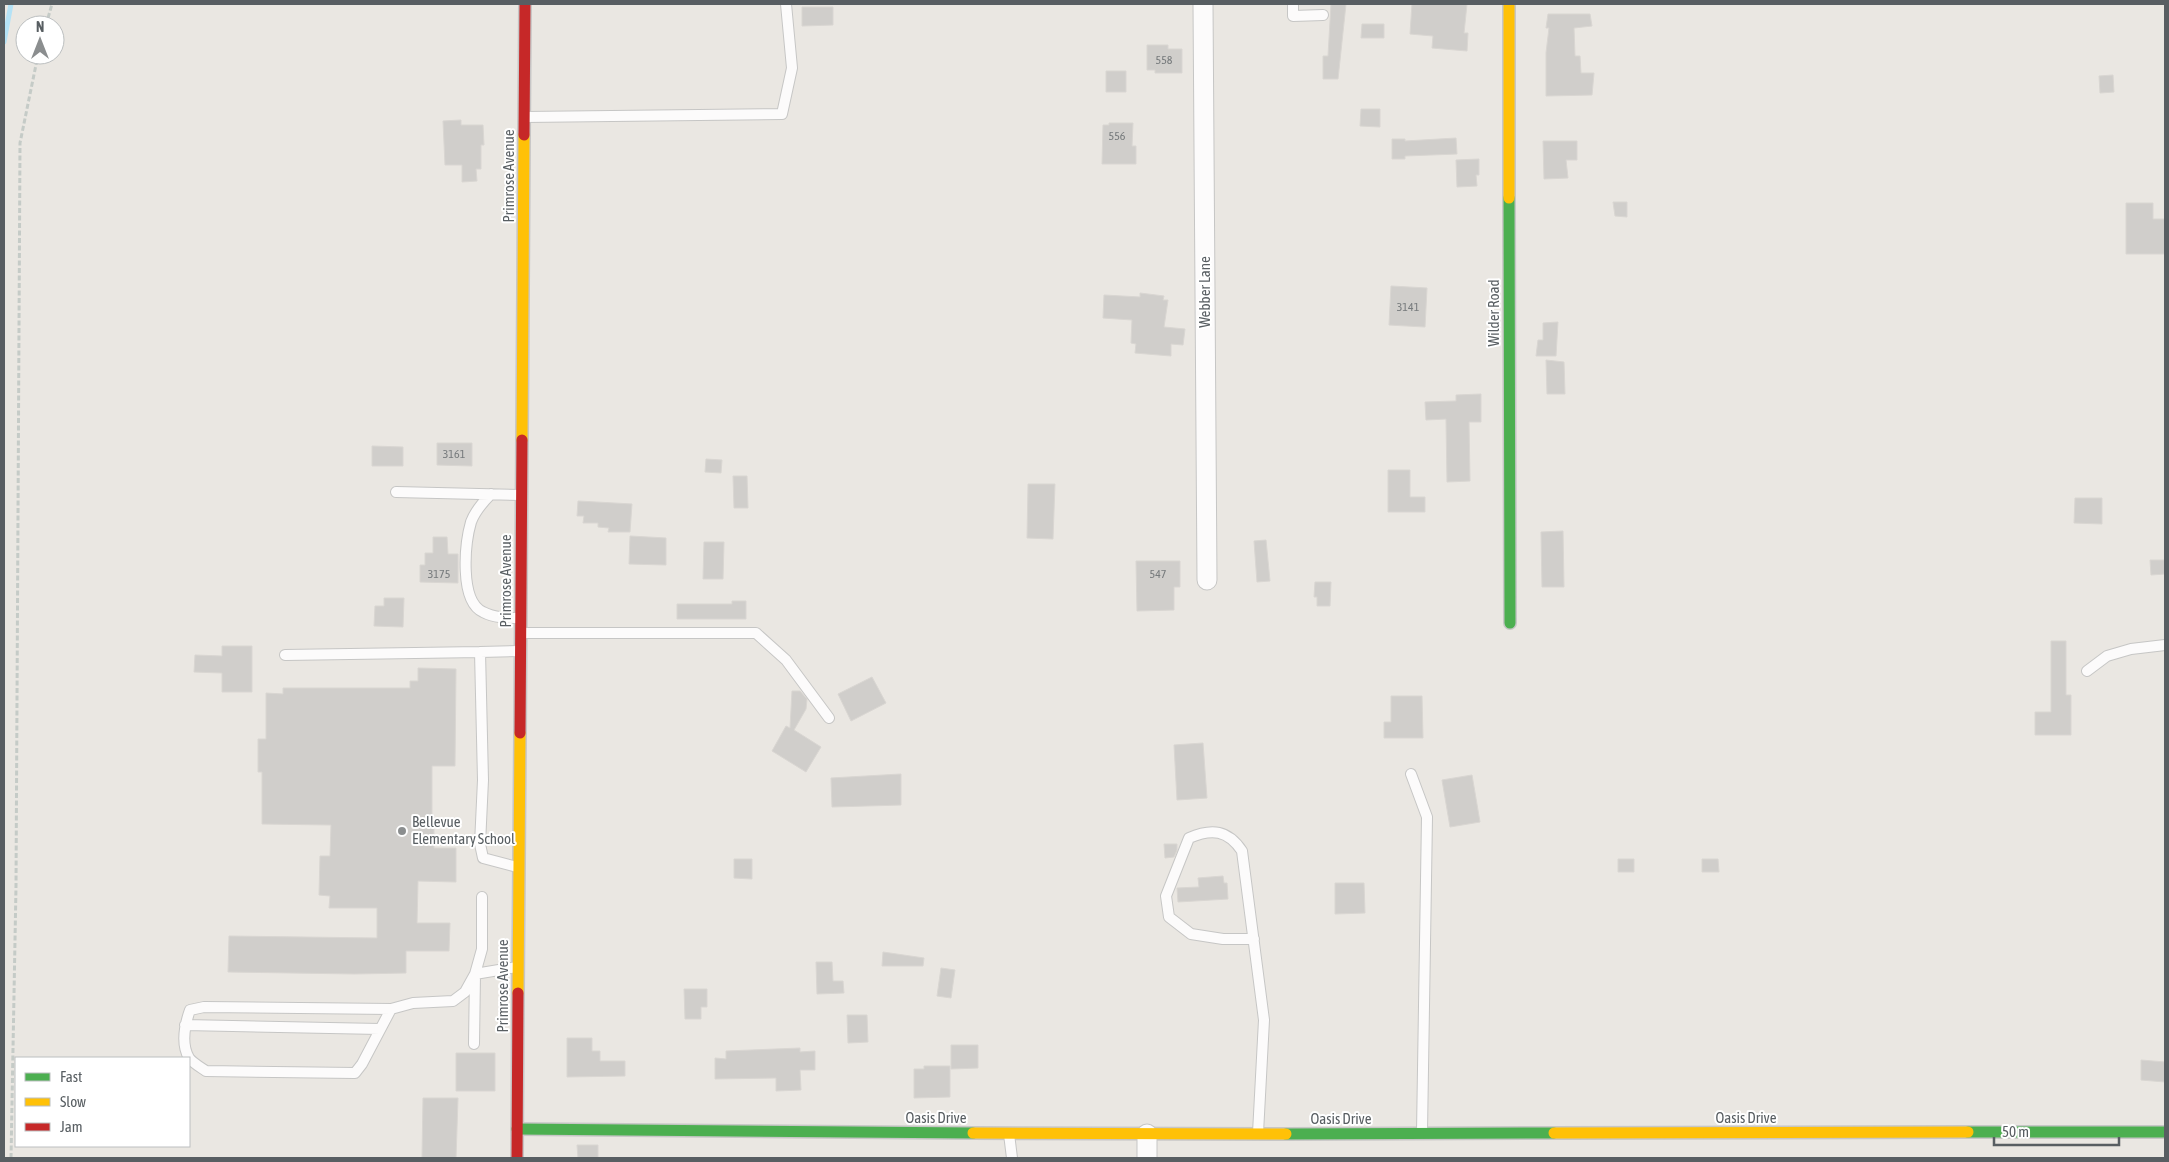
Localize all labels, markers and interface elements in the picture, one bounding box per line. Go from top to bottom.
north arrow [15,15,65,65]
text: N [36,19,44,35]
house number: 558 [1156,53,1173,67]
street label: Primrose Avenue [500,129,517,223]
house number: 556 [1109,129,1126,143]
street label: Webber Lane [1196,256,1213,328]
street label: Wilder Road [1485,279,1502,347]
house number: 3141 [1397,300,1420,314]
house number: 3161 [443,447,466,461]
street label: Primrose Avenue [497,534,514,628]
house number: 3175 [428,567,450,581]
house number: 547 [1150,567,1167,581]
place label: Bellevue Elementary School [412,813,515,847]
marker: Bellevue Elementary School [396,825,408,837]
street label: Primrose Avenue [494,939,511,1033]
legend [15,1057,190,1147]
text: Fast [60,1068,82,1085]
text: Slow [60,1093,86,1110]
street label: Oasis Drive [906,1109,967,1126]
street label: Oasis Drive [1716,1109,1777,1126]
street label: Oasis Drive [1311,1110,1372,1127]
scale bar [1994,1114,2119,1146]
text: Jam [60,1118,83,1135]
text: 50 m [2002,1123,2029,1140]

